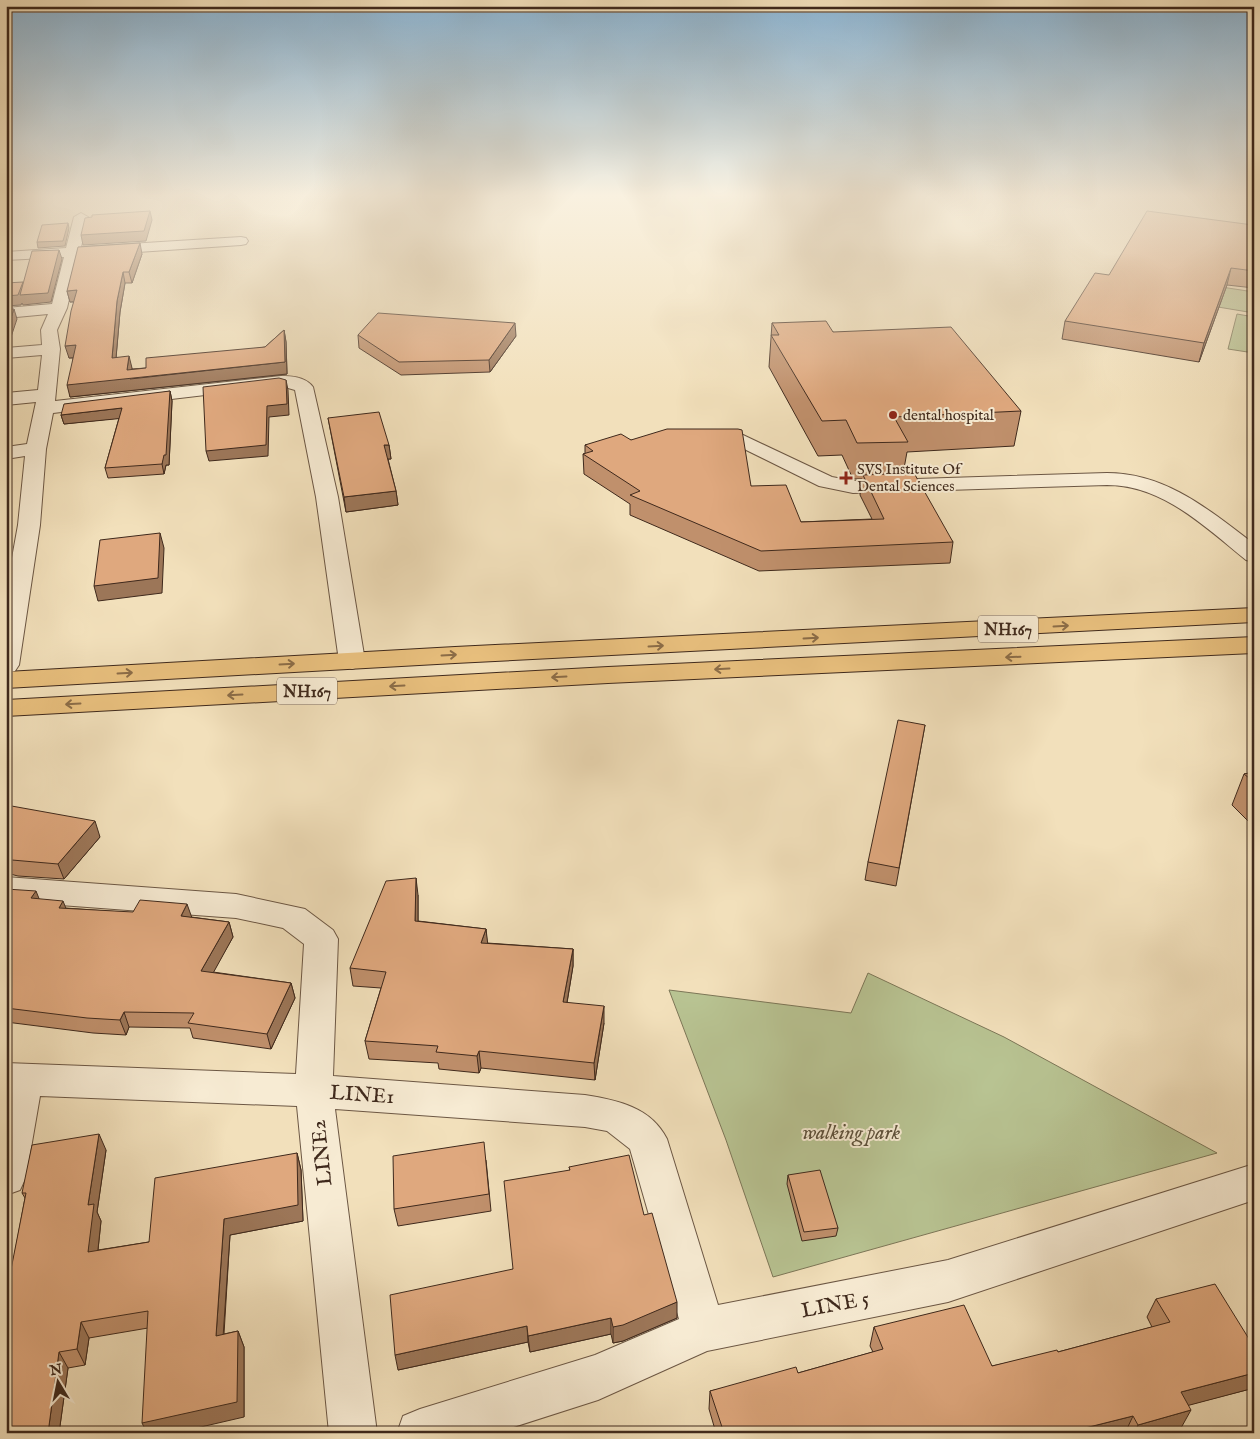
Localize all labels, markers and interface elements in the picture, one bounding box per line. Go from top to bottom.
place label: dental hospital [903,406,995,425]
marker: dental hospital [887,409,899,421]
place label: SVS Institute Of Dental Sciences [857,460,963,496]
marker: SVS Institute Of Dental Sciences [839,471,853,485]
road number: NH167 [978,616,1038,642]
one-way arrow [1052,621,1068,631]
one-way arrow [802,633,819,643]
one-way arrow [647,641,663,650]
one-way arrow [441,651,457,660]
one-way arrow [1005,652,1021,661]
one-way arrow [279,660,295,669]
one-way arrow [714,664,730,674]
one-way arrow [117,669,133,678]
one-way arrow [552,673,568,682]
road number: NH167 [277,678,337,704]
one-way arrow [389,682,405,691]
one-way arrow [227,691,243,700]
one-way arrow [65,700,81,709]
street label: LINE1 [329,1080,395,1111]
street label: LINE2 [306,1118,339,1187]
park label: walking park [802,1120,901,1147]
street label: LINE 5 [799,1286,872,1325]
north arrow [32,1356,82,1406]
text: N [47,1360,63,1380]

